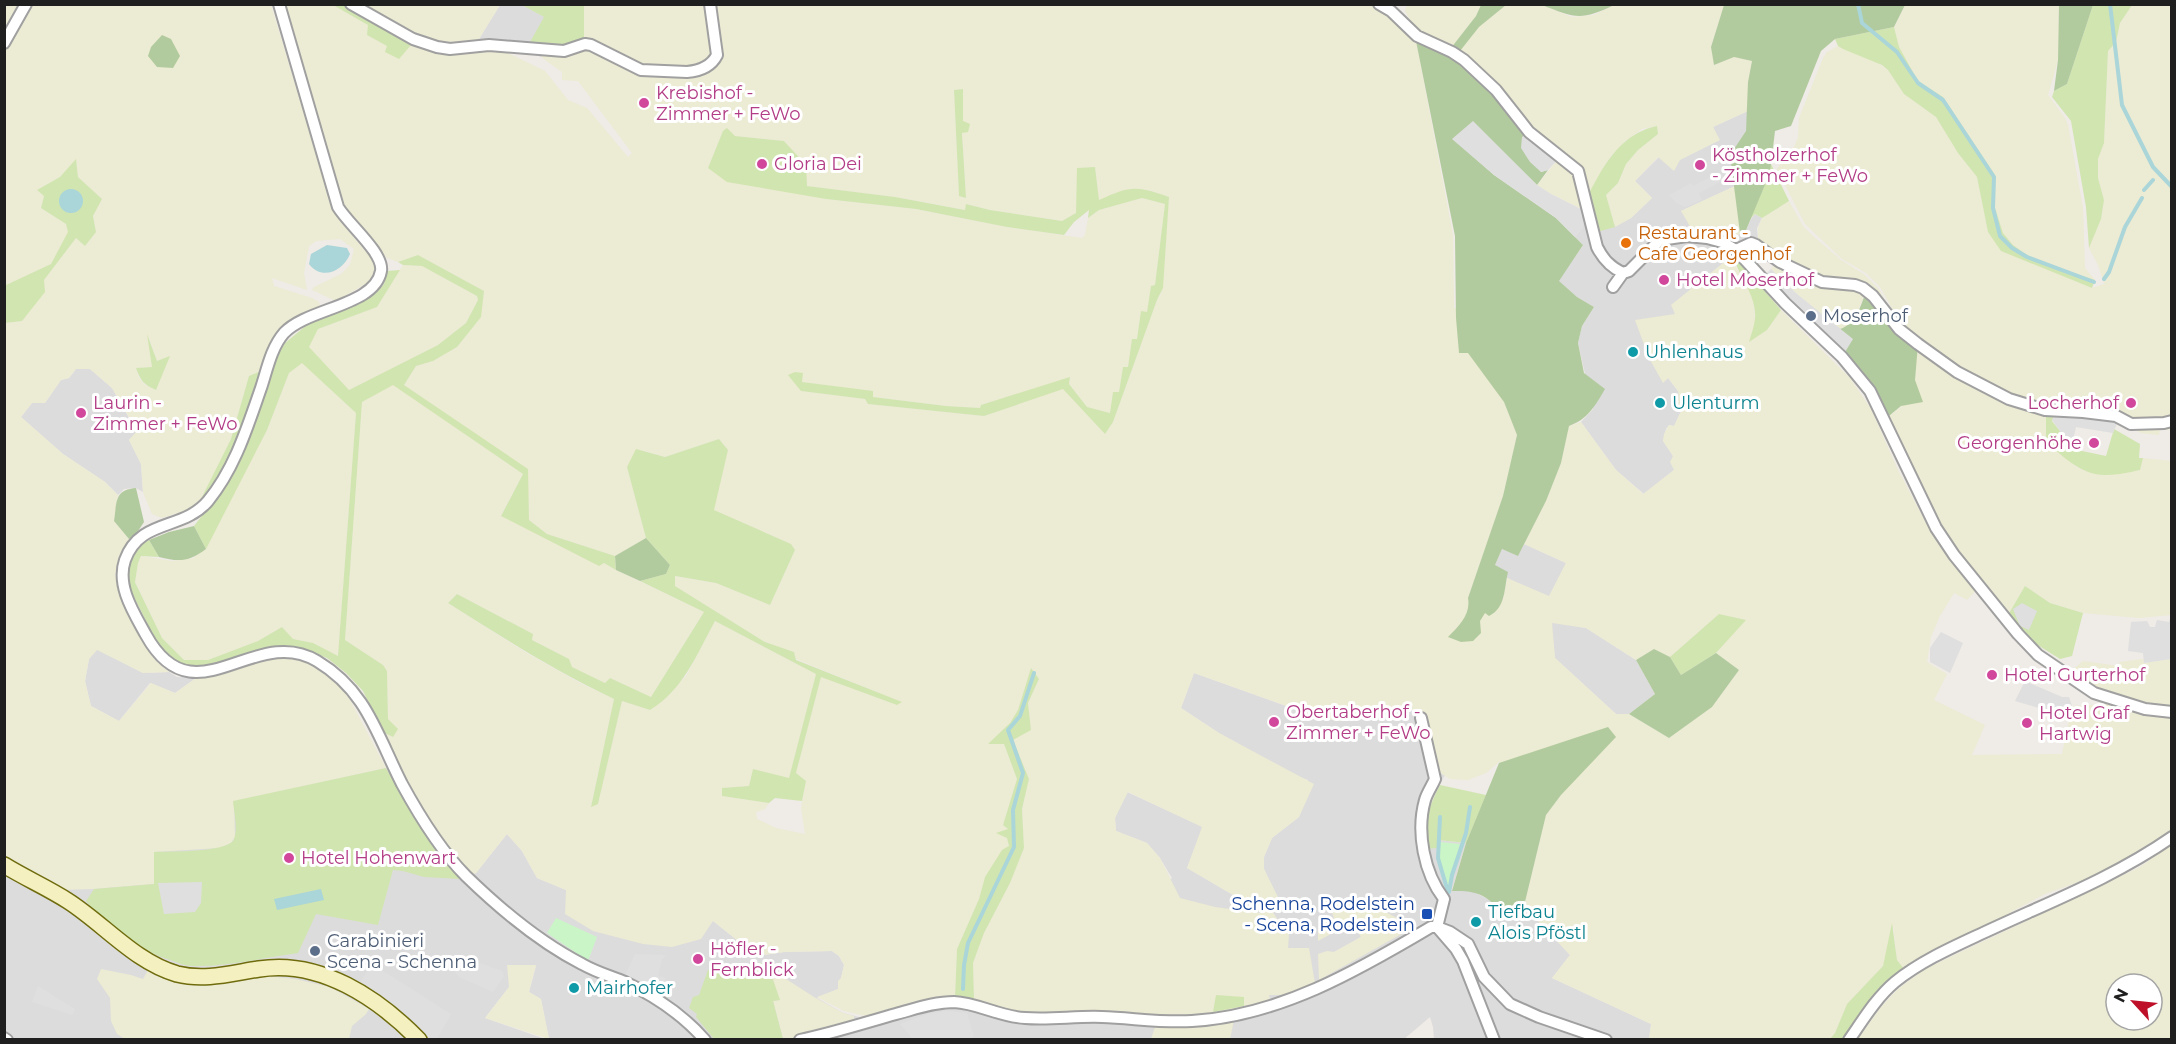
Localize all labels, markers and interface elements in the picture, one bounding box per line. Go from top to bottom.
place label: Krebishof - Zimmer + FeWo [656,82,801,125]
marker: Krebishof - Zimmer + FeWo [637,96,651,110]
place label: Köstholzerhof - Zimmer + FeWo [1712,144,1868,187]
place label: Gloria Dei [774,153,862,175]
marker: Gloria Dei [755,157,769,171]
marker: Köstholzerhof - Zimmer + FeWo [1693,158,1707,172]
place label: Restaurant - Cafe Georgenhof [1638,222,1792,265]
marker: Restaurant - Cafe Georgenhof [1619,236,1633,250]
place label: Hotel Moserhof [1676,269,1815,291]
marker: Hotel Moserhof [1657,273,1671,287]
place label: Moserhof [1823,305,1909,327]
marker: Moserhof [1804,309,1818,323]
place label: Uhlenhaus [1645,341,1743,363]
marker: Uhlenhaus [1626,345,1640,359]
place label: Laurin - Zimmer + FeWo [93,392,238,435]
place label: Ulenturm [1672,392,1760,414]
place label: Locherhof [2028,392,2120,414]
marker: Ulenturm [1653,396,1667,410]
marker: Locherhof [2124,396,2138,410]
marker: Laurin - Zimmer + FeWo [74,406,88,420]
place label: Georgenhöhe [1957,432,2082,454]
marker: Georgenhöhe [2087,436,2101,450]
place label: Hotel Gurterhof [2004,664,2146,686]
marker: Hotel Gurterhof [1985,668,1999,682]
place label: Obertaberhof - Zimmer + FeWo [1286,701,1431,744]
place label: Hotel Graf Hartwig [2039,702,2130,745]
marker: Obertaberhof - Zimmer + FeWo [1267,715,1281,729]
marker: Hotel Graf Hartwig [2020,716,2034,730]
place label: Hotel Hohenwart [301,847,456,869]
marker: Hotel Hohenwart [282,851,296,865]
place label: Schenna, Rodelstein - Scena, Rodelstein [1232,893,1415,936]
place label: Tiefbau Alois Pföstl [1488,901,1586,944]
marker: Schenna, Rodelstein - Scena, Rodelstein [1420,907,1434,921]
marker: Tiefbau Alois Pföstl [1469,915,1483,929]
place label: Carabinieri Scena - Schenna [327,930,477,973]
place label: Höfler - Fernblick [710,938,794,981]
marker: Carabinieri Scena - Schenna [308,944,322,958]
marker: Höfler - Fernblick [691,952,705,966]
north arrow [2104,972,2164,1032]
place label: Mairhofer [586,977,673,999]
marker: Mairhofer [567,981,581,995]
text: N [2110,985,2132,1005]

